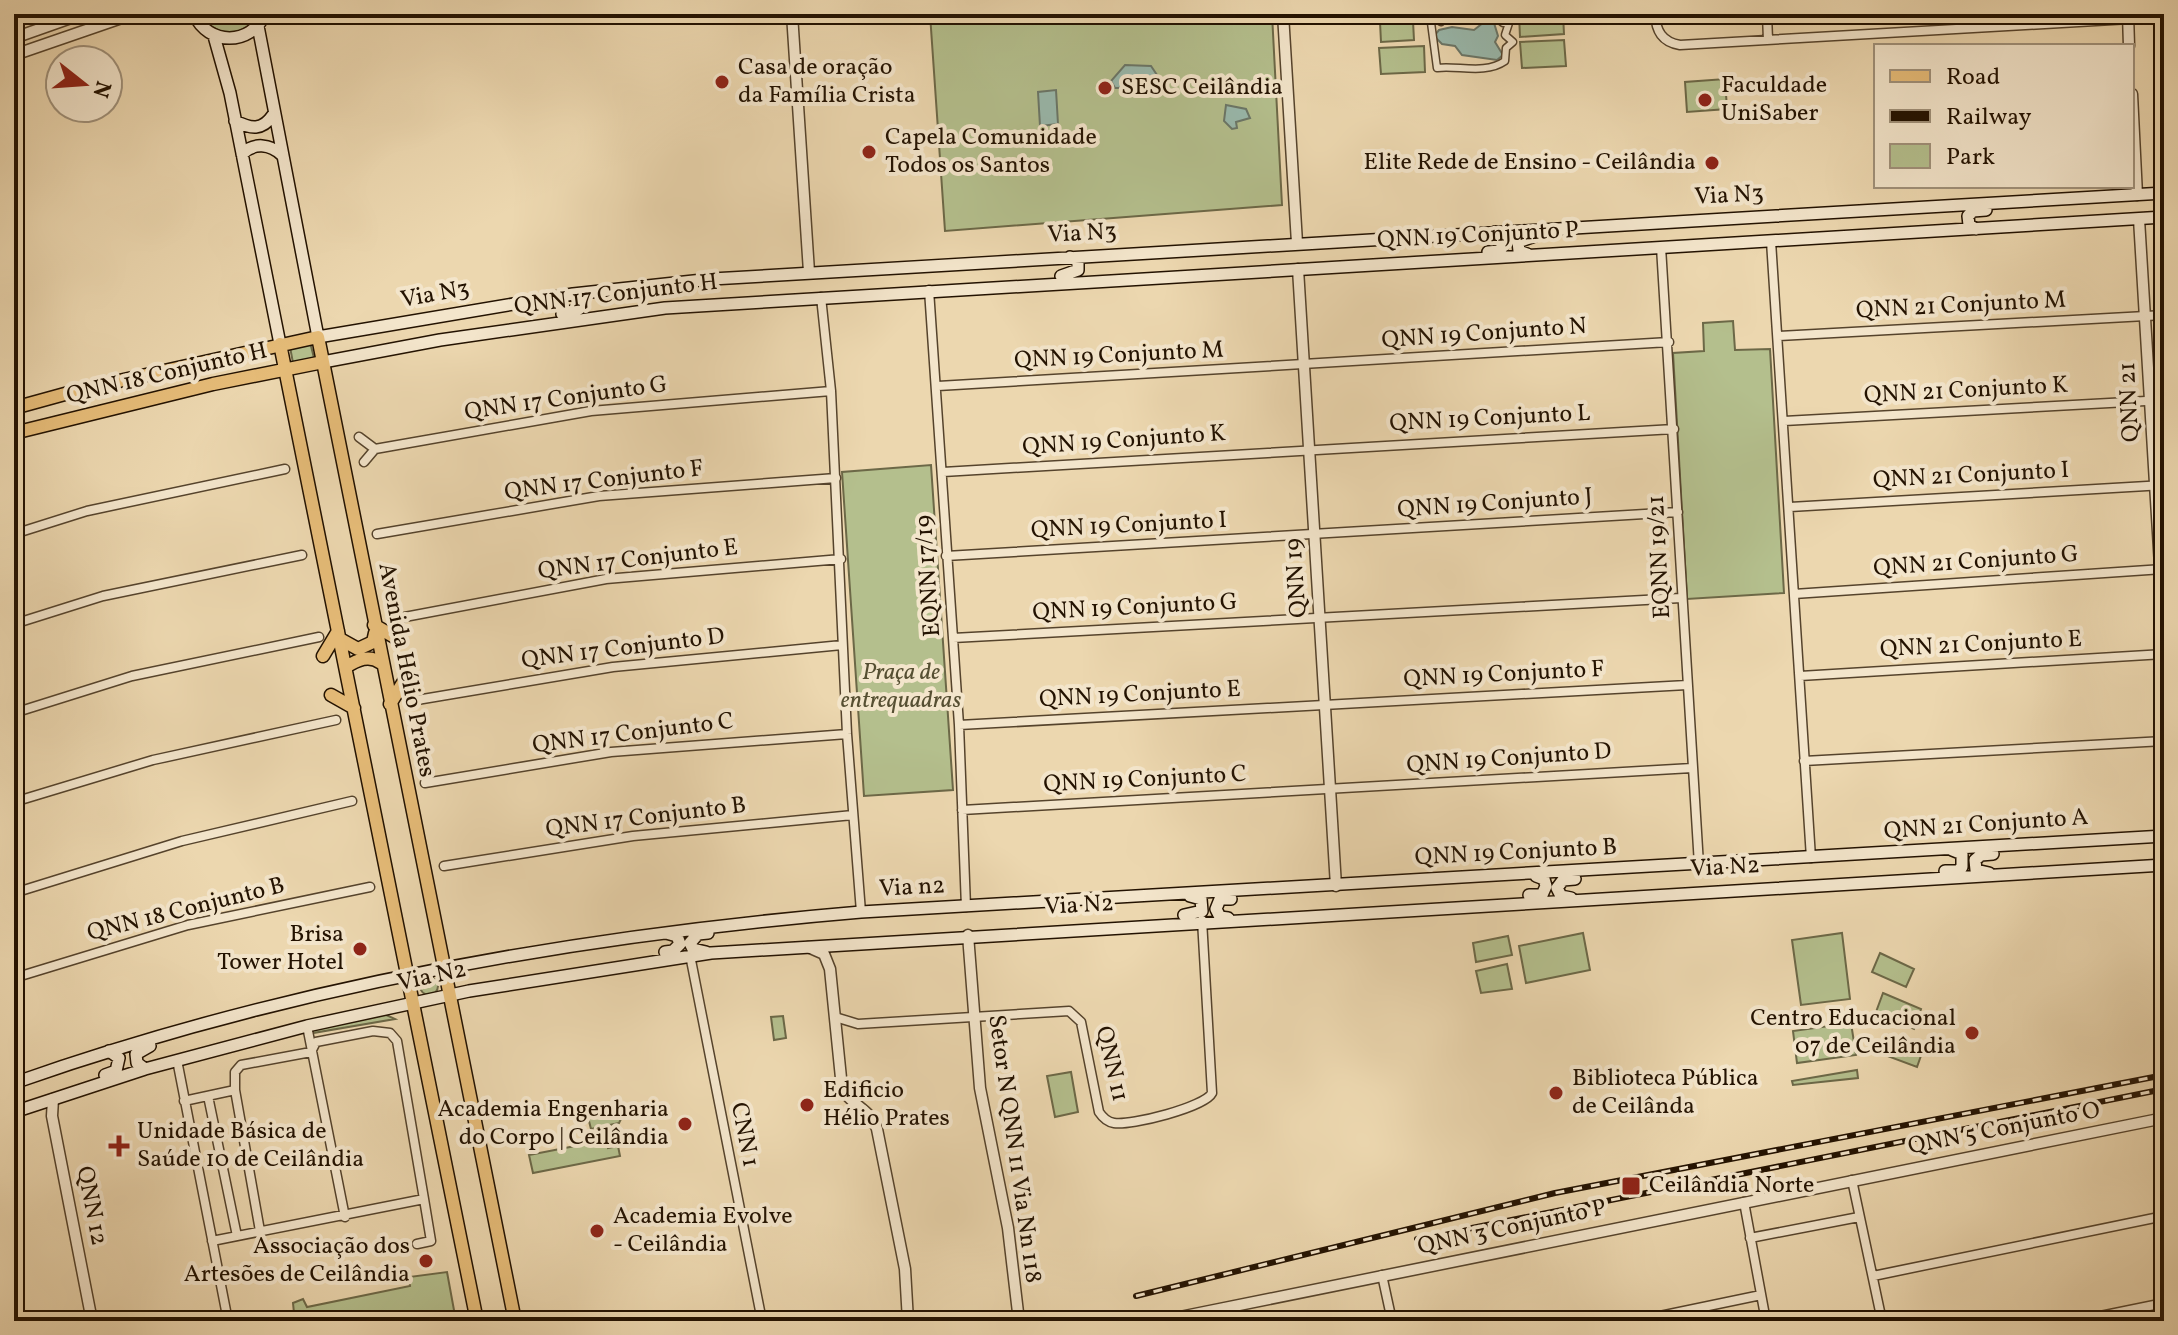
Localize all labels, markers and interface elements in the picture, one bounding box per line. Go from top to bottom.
north arrow [44,44,124,124]
legend [1874,44,2134,188]
place label: Casa de oração da Família Crista [738,51,916,113]
text: Road [1946,61,2000,95]
place label: Faculdade UniSaber [1721,69,1827,131]
place label: SESC Ceilândia [1121,71,1283,105]
marker: Casa de oração da Família Crista [713,73,731,91]
text: N [84,77,118,101]
marker: SESC Ceilândia [1096,79,1114,97]
marker: Faculdade UniSaber [1696,91,1714,109]
text: Railway [1946,101,2032,135]
place label: Capela Comunidade Todos os Santos [885,121,1097,183]
text: Park [1946,141,1995,175]
marker: Capela Comunidade Todos os Santos [860,143,878,161]
place label: Elite Rede de Ensino - Ceilândia [1364,146,1696,180]
marker: Elite Rede de Ensino - Ceilândia [1703,154,1721,172]
street label: Via N3 [1693,177,1765,215]
street label: QNN 19 Conjunto P [1376,214,1580,258]
street label: Via N3 [1046,215,1118,253]
street label: QNN 17 Conjunto H [512,266,720,324]
street label: Via N3 [398,272,472,318]
street label: QNN 21 Conjunto M [1855,284,2067,328]
street label: QNN 19 Conjunto N [1380,310,1588,358]
street label: QNN 18 Conjunto H [63,334,271,414]
street label: QNN 19 Conjunto M [1013,334,1225,378]
street label: QNN 21 [2111,361,2149,443]
street label: QNN 17 Conjunto G [462,368,670,430]
street label: QNN 21 Conjunto K [1863,369,2069,413]
street label: QNN 19 Conjunto L [1389,397,1591,441]
street label: QNN 19 Conjunto K [1021,417,1227,465]
street label: QNN 17 Conjunto F [502,452,706,510]
street label: QNN 21 Conjunto I [1872,454,2070,498]
street label: QNN 19 Conjunto J [1396,480,1594,528]
street label: EQNN 19/21 [1640,494,1680,620]
street label: QNN 19 Conjunto I [1030,504,1228,548]
street label: EQNN 17/19 [908,514,950,638]
street label: QNN 17 Conjunto E [536,531,740,589]
street label: QNN 19 [1277,537,1317,619]
street label: QNN 21 Conjunto G [1872,538,2080,586]
street label: Avenida Hélio Prates [369,560,443,780]
street label: QNN 19 Conjunto G [1032,586,1238,630]
street label: QNN 17 Conjunto D [519,620,727,678]
street label: QNN 21 Conjunto E [1879,623,2083,667]
street label: QNN 19 Conjunto F [1403,653,1605,697]
park label: Praça de entrequadras [841,656,961,718]
street label: QNN 19 Conjunto E [1038,673,1242,717]
street label: QNN 17 Conjunto C [530,705,736,763]
street label: QNN 19 Conjunto D [1405,735,1613,783]
street label: QNN 19 Conjunto C [1043,758,1247,802]
street label: QNN 17 Conjunto B [544,789,748,847]
street label: QNN 21 Conjunto A [1883,801,2090,849]
street label: QNN 19 Conjunto B [1414,831,1618,875]
street label: Via N2 [1689,849,1761,887]
street label: QNN 18 Conjunto B [84,869,288,951]
street label: Via n2 [878,869,946,907]
street label: Via N2 [1043,887,1115,925]
place label: Brisa Tower Hotel [217,918,344,980]
marker: Brisa Tower Hotel [351,940,369,958]
street label: Via N2 [394,953,470,1001]
place label: Centro Educacional 07 de Ceilândia [1750,1002,1956,1064]
street label: Setor N QNN 11 Via Nn 118 [978,1013,1050,1285]
street label: QNN 11 [1086,1023,1136,1105]
marker: Centro Educacional 07 de Ceilândia [1963,1024,1981,1042]
place label: Biblioteca Pública de Ceilânda [1572,1062,1759,1124]
place label: Edificio Hélio Prates [823,1074,950,1136]
marker: Biblioteca Pública de Ceilânda [1547,1084,1565,1102]
place label: Academia Engenharia do Corpo | Ceilândia [438,1093,669,1155]
street label: QNN 5 Conjunto O [1905,1094,2103,1164]
marker: Edificio Hélio Prates [798,1096,816,1114]
street label: CNN 1 [721,1100,767,1170]
place label: Unidade Básica de Saúde 10 de Ceilândia [137,1115,364,1177]
marker: Academia Engenharia do Corpo | Ceilândia [676,1115,694,1133]
marker: Unidade Básica de Saúde 10 de Ceilândia [108,1135,130,1157]
street label: QNN 12 [67,1163,115,1249]
place label: Ceilândia Norte [1649,1169,1814,1203]
marker: Ceilândia Norte [1620,1175,1642,1197]
street label: QNN 3 Conjunto P [1414,1191,1610,1265]
place label: Academia Evolve - Ceilândia [613,1200,793,1262]
marker: Academia Evolve - Ceilândia [588,1222,606,1240]
place label: Associação dos Artesões de Ceilândia [184,1230,410,1292]
marker: Associação dos Artesões de Ceilândia [417,1252,435,1270]

